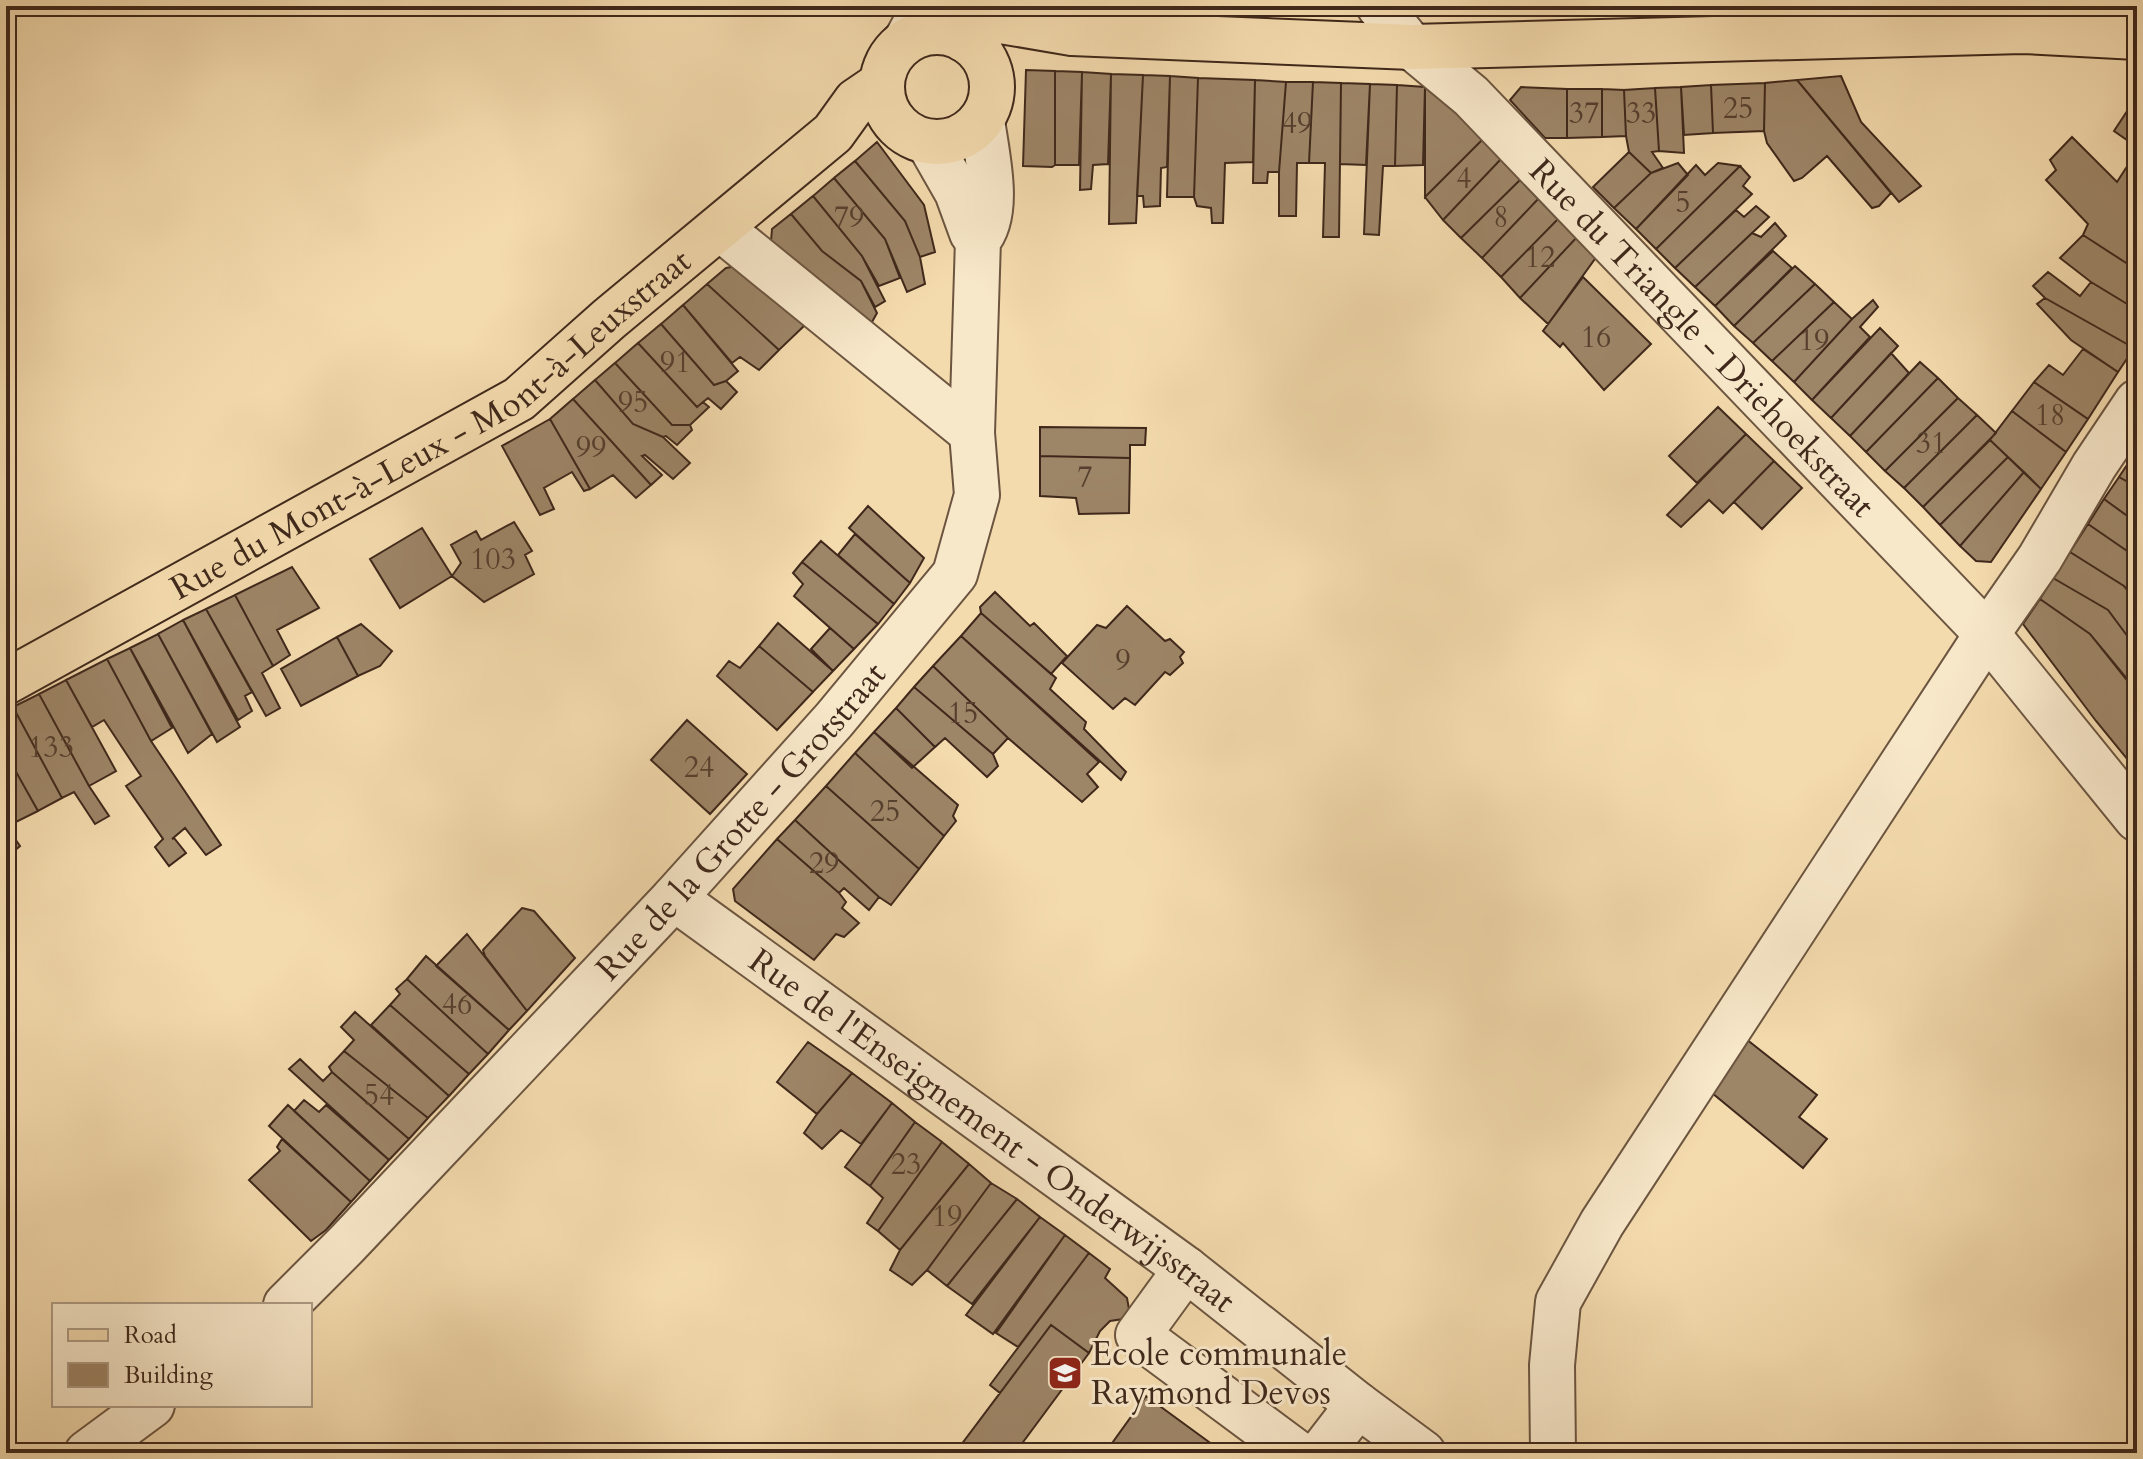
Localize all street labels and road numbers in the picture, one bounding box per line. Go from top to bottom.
street label: Rue du Triangle - Driehoekstraat [1519,149,1885,528]
street label: Rue du Mont-à-Leux - Mont-à-Leuxstraat [162,238,701,611]
street label: Rue de la Grotte - Grotstraat [586,653,897,991]
street label: Rue de l'Enseignement - Onderwijsstraat [740,938,1245,1324]

